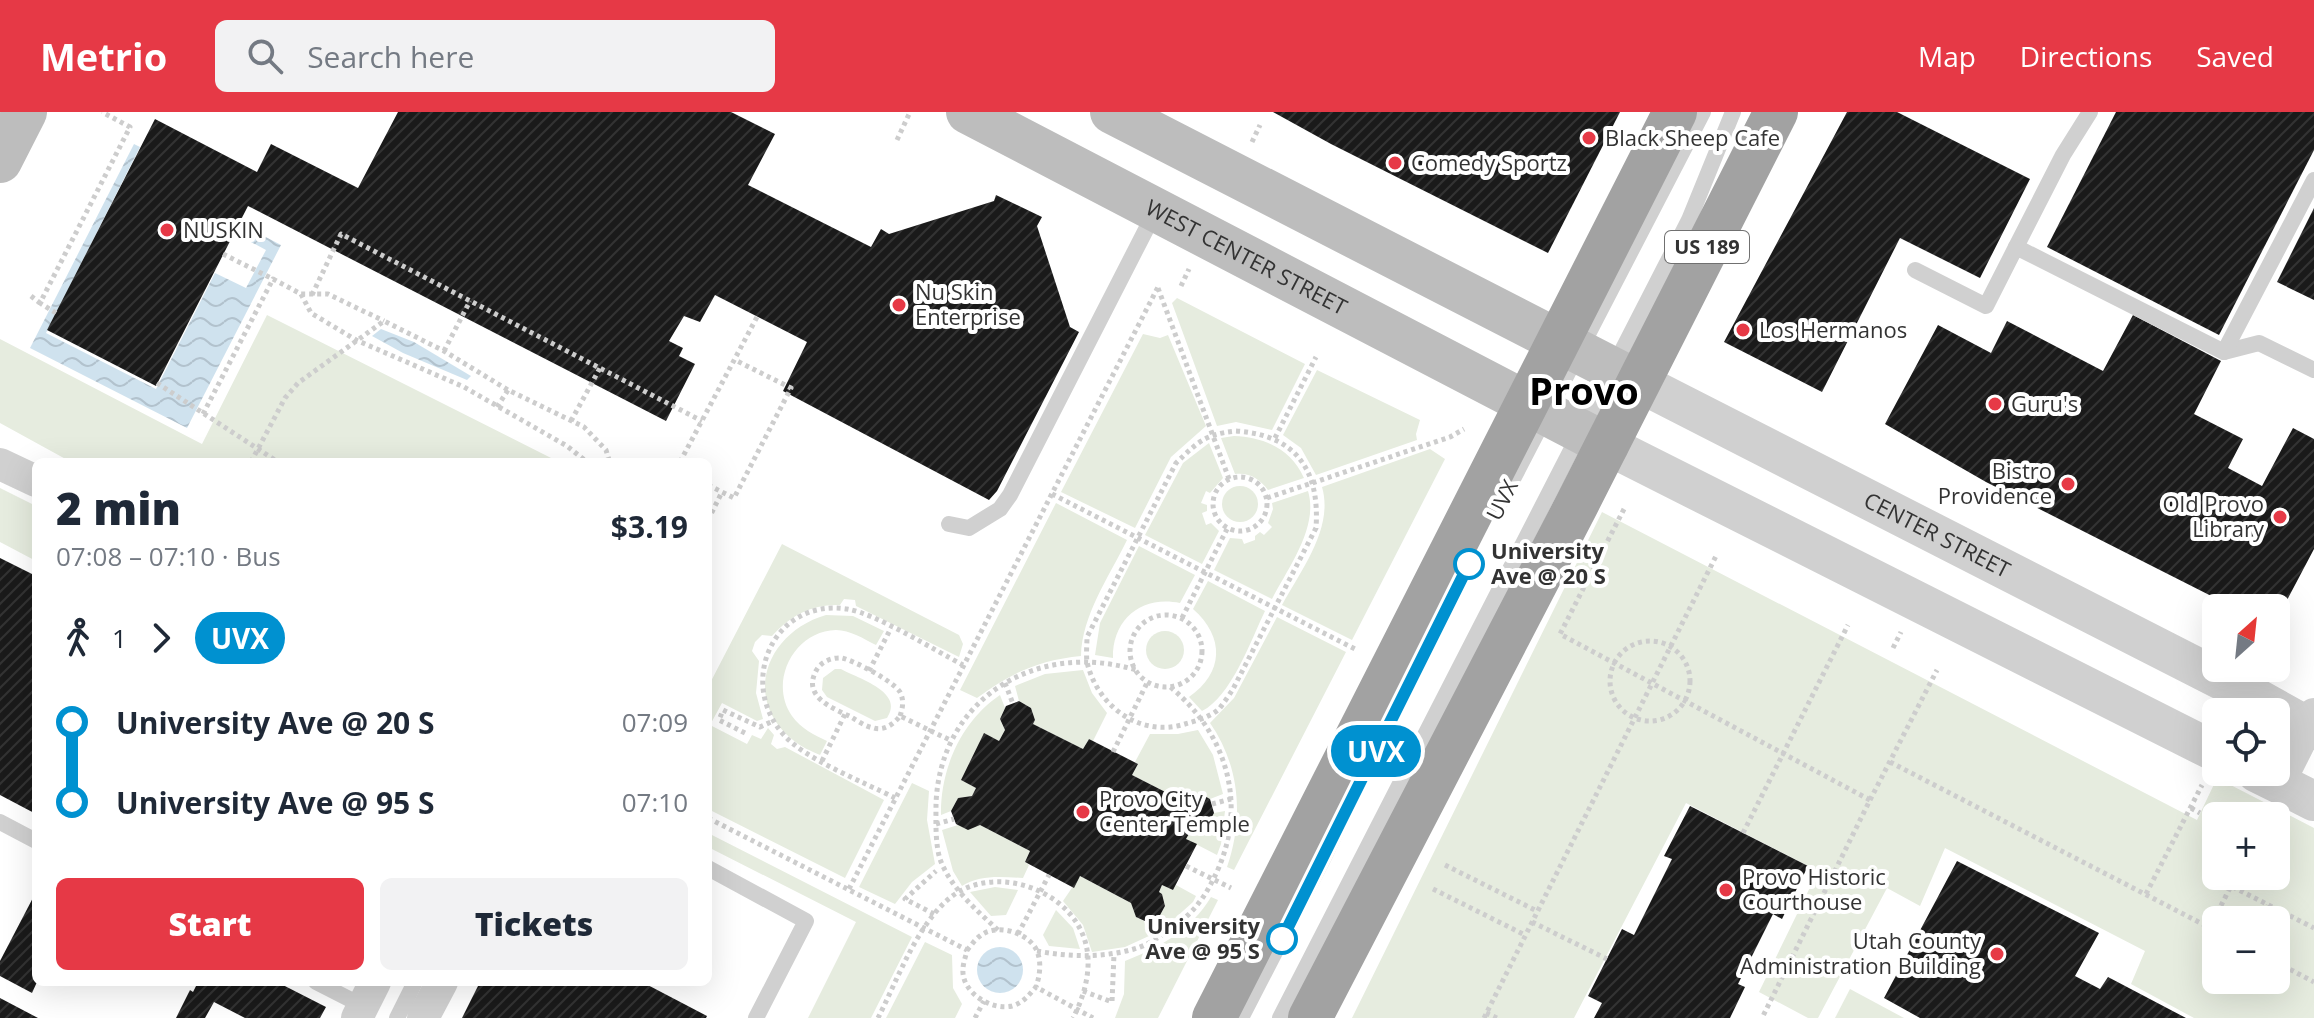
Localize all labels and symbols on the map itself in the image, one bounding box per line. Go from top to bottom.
place label: Black Sheep Cafe [1605,122,1780,152]
marker: Black Sheep Cafe [1580,129,1598,147]
place label: Comedy Sportz [1411,147,1567,177]
marker: Comedy Sportz [1386,154,1404,172]
street label: WEST CENTER STREET [1141,191,1353,321]
place label: NUSKIN [183,214,264,244]
marker: NUSKIN [158,221,176,239]
road number: US 189 [1665,231,1749,263]
place label: Nu Skin Enterprise [915,276,1021,331]
marker: Nu Skin Enterprise [890,296,908,314]
place label: Los Hermanos [1759,314,1907,344]
marker: Los Hermanos [1734,321,1752,339]
district label: Provo [1529,364,1639,416]
place label: Guru's [2011,388,2078,418]
marker: Guru's [1986,395,2004,413]
place label: Bistro Providence [1938,455,2052,510]
street label: UVX [1478,474,1524,525]
marker: Bistro Providence [2059,475,2077,493]
street label: CENTER STREET [1859,484,2016,584]
place label: Old Provo Library [2162,488,2265,543]
marker: Old Provo Library [2271,508,2289,526]
place label: University Ave @ 20 S [1491,535,1606,590]
marker: University Ave @ 20 S [1454,549,1484,579]
north arrow [2202,594,2290,682]
line badge: UVX [1330,725,1422,777]
place label: Provo City Center Temple [1099,783,1250,838]
marker: Provo City Center Temple [1074,803,1092,821]
place label: Provo Historic Courthouse [1742,861,1886,916]
marker: Provo Historic Courthouse [1717,881,1735,899]
place label: University Ave @ 95 S [1145,910,1260,965]
marker: University Ave @ 95 S [1267,924,1297,954]
place label: Utah County Administration Building [1740,925,1982,980]
marker: Utah County Administration Building [1988,945,2006,963]

